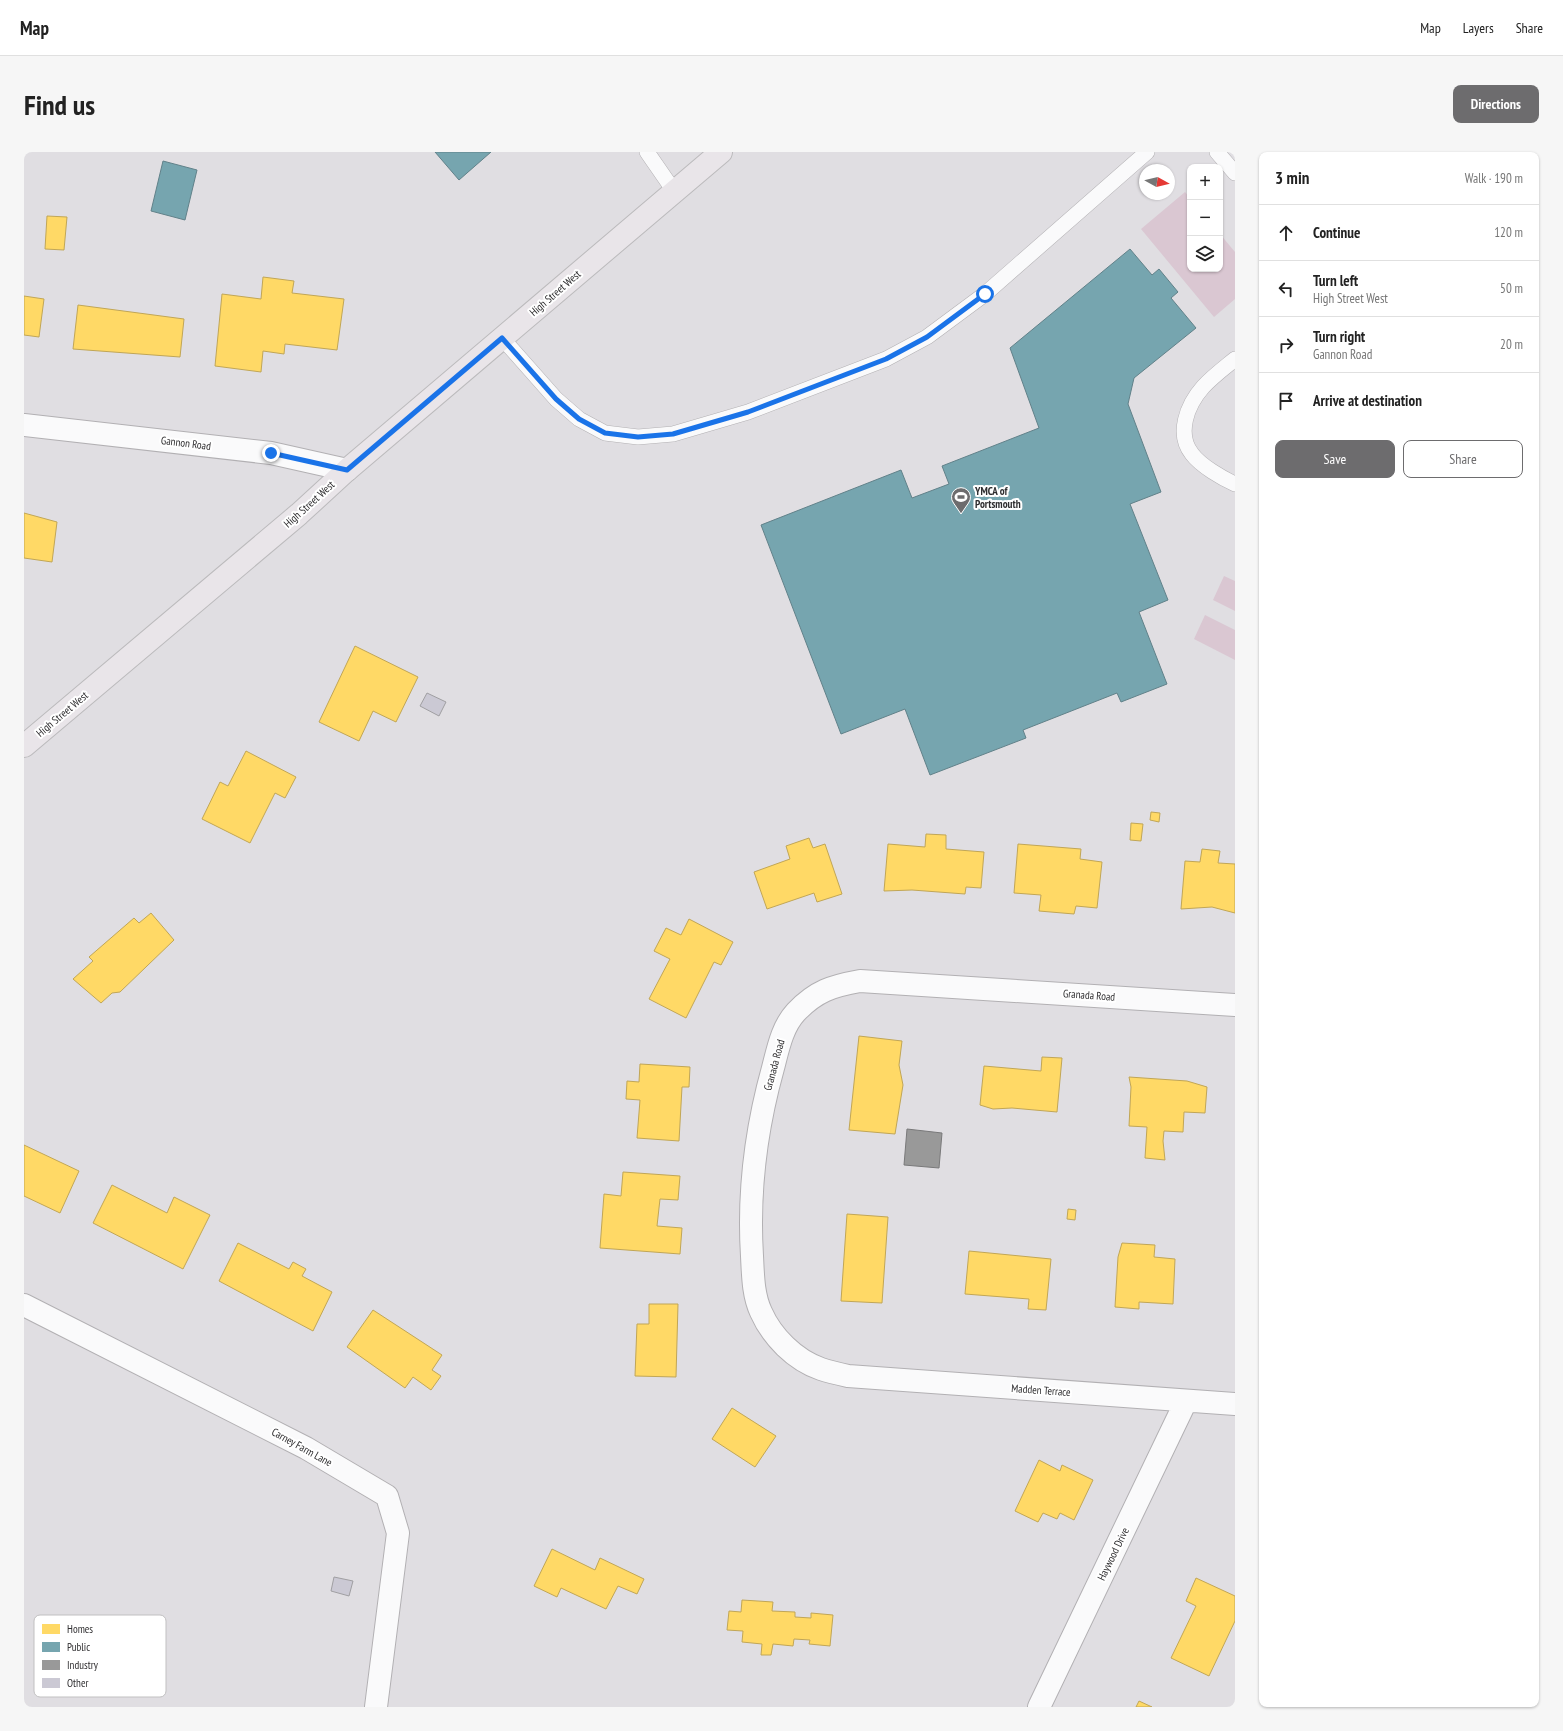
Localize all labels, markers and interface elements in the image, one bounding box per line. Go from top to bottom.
text: Map [20,16,49,40]
text: Map [1420,19,1441,37]
text: Layers [1463,19,1494,37]
text: Share [1516,19,1543,37]
button: Directions [1453,85,1539,123]
text: Find us [24,86,95,123]
north arrow [1139,164,1175,200]
map controls [1187,164,1223,272]
button: + [1187,164,1223,200]
text: 3 min [1275,167,1309,189]
text: Walk · 190 m [1465,170,1523,187]
button: − [1187,200,1223,236]
icon: ahead [1275,222,1297,244]
text: Continue [1313,223,1360,242]
text: 120 m [1494,224,1523,241]
button: layers [1187,236,1223,272]
street label: High Street West [526,267,584,319]
text: Turn left [1313,271,1358,290]
icon: left [1275,278,1297,300]
text: 50 m [1500,280,1523,297]
route start [976,285,994,303]
text: High Street West [1313,290,1388,307]
text: Turn right [1313,327,1365,346]
icon: right [1275,334,1297,356]
text: 20 m [1500,336,1523,353]
text: Gannon Road [1313,346,1372,363]
icon: arrive [1275,390,1297,412]
text: Arrive at destination [1313,391,1422,410]
street label: Gannon Road [160,433,212,453]
button: Save [1275,440,1395,478]
button: Share [1403,440,1523,478]
route end [262,444,280,462]
street label: High Street West [281,478,337,530]
place label: YMCA of Portsmouth [974,484,1021,511]
sports icon: YMCA of Portsmouth [950,486,972,514]
street label: High Street West [33,688,91,740]
street label: Granada Road [1062,986,1116,1004]
street label: Granada Road [760,1038,788,1092]
street label: Madden Terrace [1011,1381,1072,1399]
street label: Carney Farm Lane [269,1425,335,1470]
street label: Haywood Drive [1094,1525,1132,1583]
legend [34,1615,166,1697]
text: Homes [67,1622,93,1636]
text: Public [67,1640,90,1654]
text: Industry [67,1658,99,1672]
text: Other [67,1676,88,1690]

